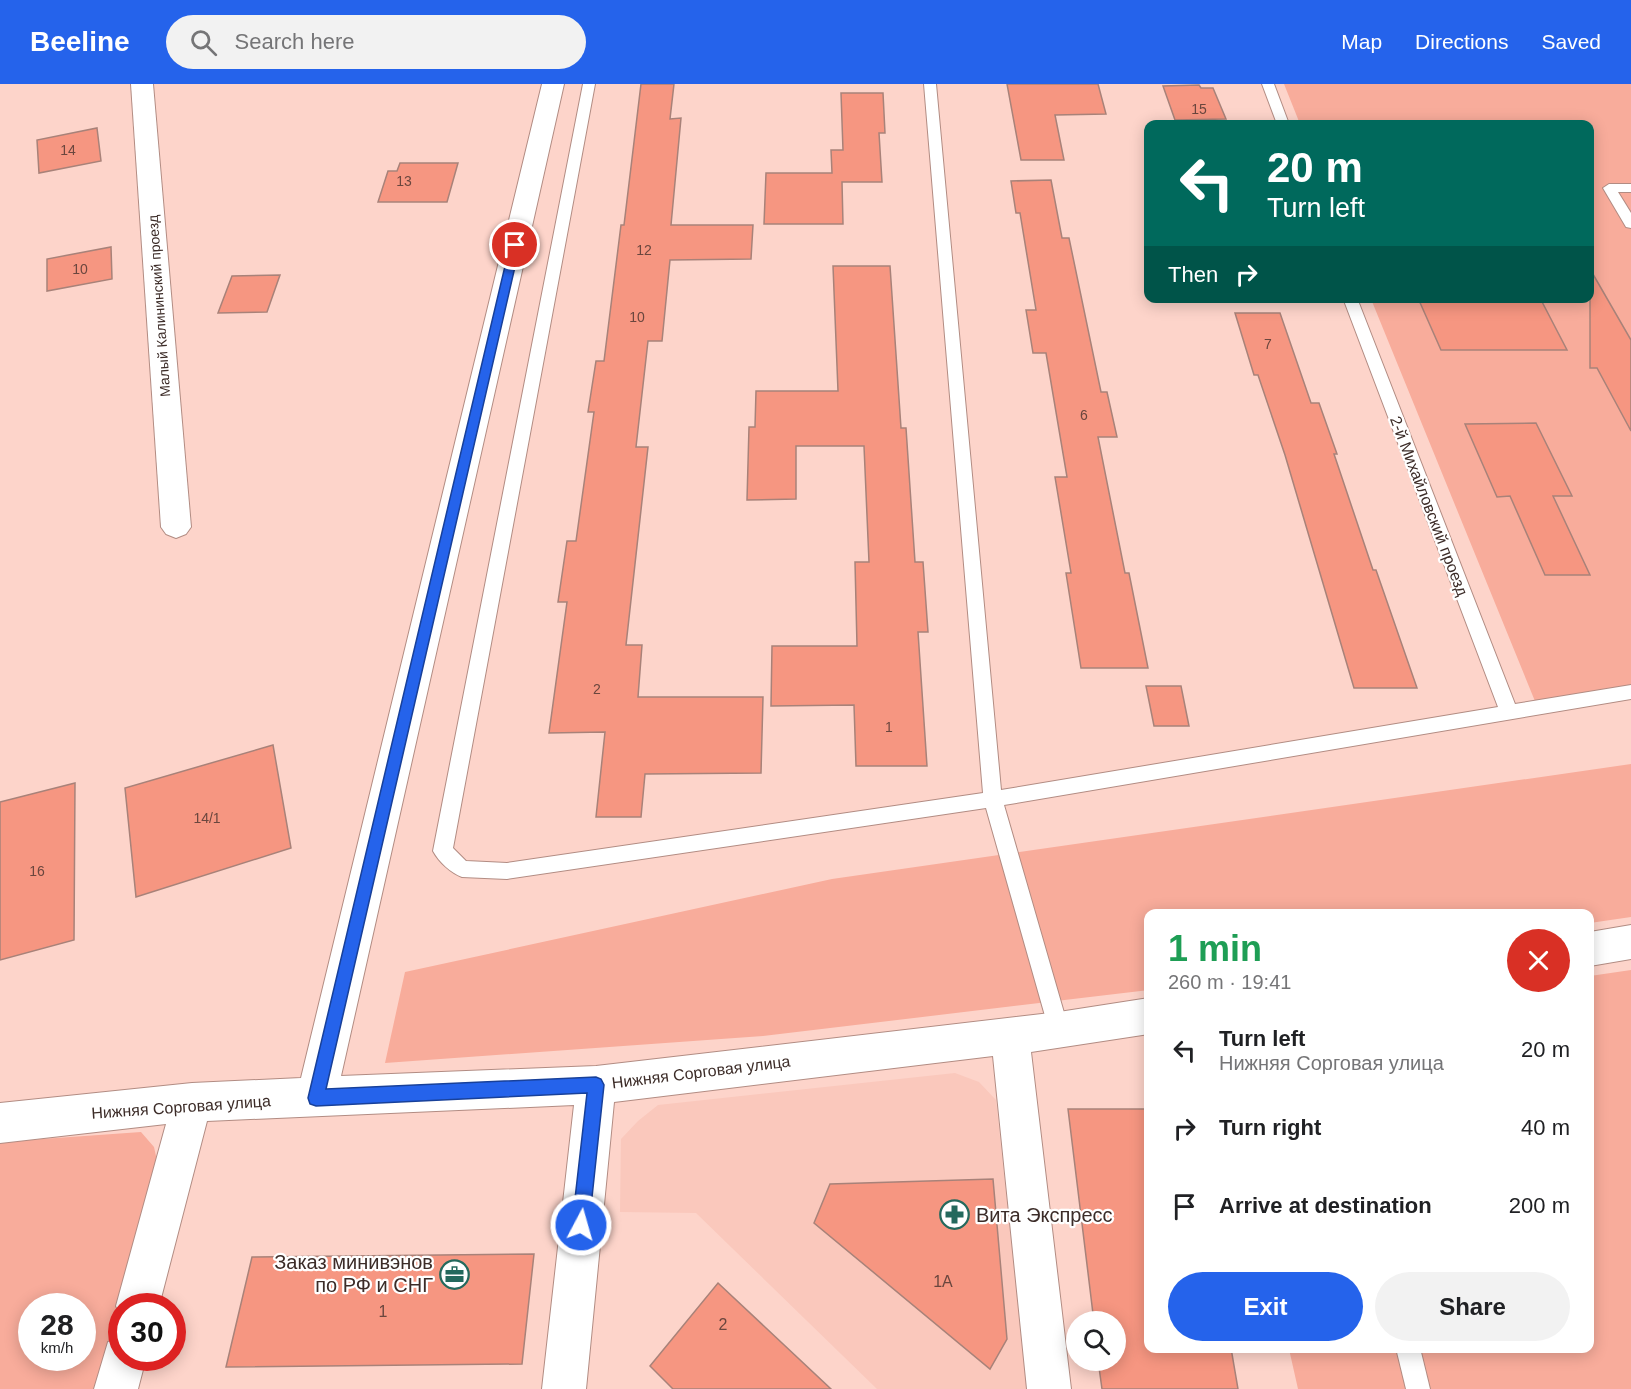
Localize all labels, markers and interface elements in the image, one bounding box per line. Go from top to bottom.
search box [166,15,586,69]
text: Beeline [30,26,130,57]
icon: search [187,26,220,59]
text: Search here [235,29,354,54]
text: Map [1341,30,1382,53]
text: Directions [1415,30,1508,53]
text: Saved [1541,30,1601,53]
house number: 15 [1191,101,1207,117]
house number: 14 [60,142,76,158]
icon: left [1168,144,1246,222]
text: 20 m [1267,144,1363,191]
house number: 13 [396,173,412,189]
text: Turn left [1267,193,1365,223]
street label: Малый Калининский проезд [145,214,173,398]
pin [489,219,540,270]
icon: arrive [498,228,531,261]
house number: 12 [636,242,652,258]
icon: right [1230,258,1263,291]
house number: 10 [72,261,88,277]
text: Then [1168,262,1218,287]
house number: 10 [629,309,645,325]
house number: 7 [1264,336,1272,352]
house number: 6 [1080,407,1088,423]
street label: 2-й Михайловский проезд [1387,414,1471,599]
house number: 2 [593,681,601,697]
house number: 1 [885,719,893,735]
house number: 14/1 [193,810,221,826]
house number: 16 [29,863,45,879]
text: 1 min [1168,928,1262,969]
button: close [1507,929,1570,992]
text: 260 m · 19:41 [1168,971,1291,993]
text: Turn left [1219,1026,1305,1051]
icon: left [1168,1034,1201,1067]
text: 20 m [1521,1037,1570,1062]
text: Нижняя Сорговая улица [1219,1052,1444,1074]
street label: Нижняя Сорговая улица [611,1053,791,1091]
street label: Нижняя Сорговая улица [91,1092,271,1122]
icon: right [1168,1112,1201,1145]
text: Turn right [1219,1115,1321,1140]
text: 40 m [1521,1115,1570,1140]
icon: arrive [1168,1190,1201,1223]
position arrow [549,1193,613,1257]
text: Arrive at destination [1219,1193,1432,1218]
text: 200 m [1509,1193,1570,1218]
pharmacy icon: Вита Экспресс [939,1199,971,1231]
place label: Вита Экспресс [976,1204,1113,1226]
place label: Заказ минивэнов по РФ и СНГ [274,1251,433,1296]
office icon: Заказ минивэнов по РФ и СНГ [438,1258,470,1290]
button: Exit [1168,1272,1363,1341]
button: Share [1375,1272,1570,1341]
house number: 1А [933,1273,953,1290]
speed limit sign: 30 [108,1293,186,1371]
house number: 1 [379,1303,388,1320]
text: 28 [40,1308,74,1341]
map controls [1066,1311,1126,1371]
button: search [1066,1311,1126,1371]
house number: 2 [719,1316,728,1333]
text: km/h [41,1339,73,1356]

